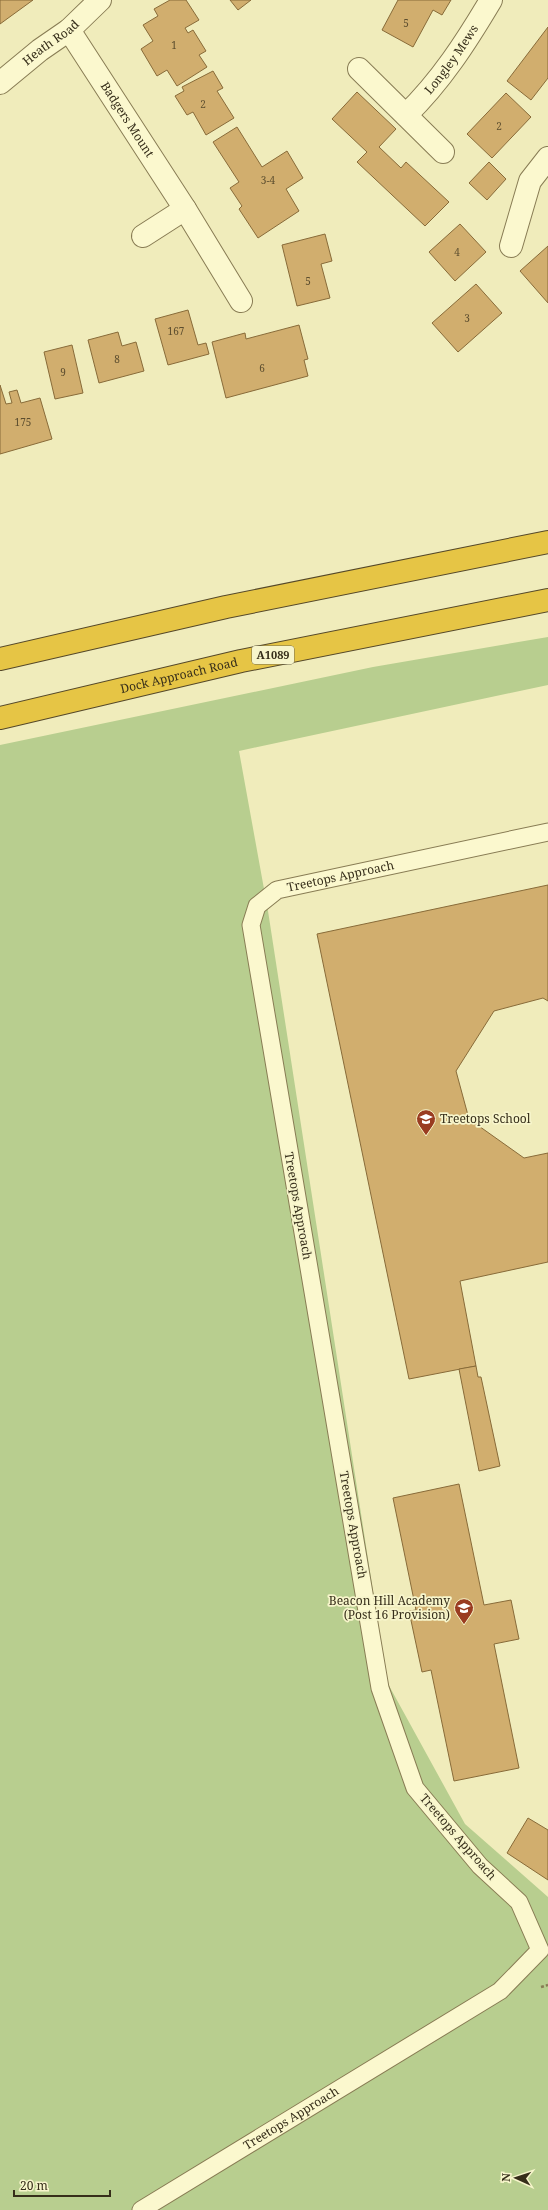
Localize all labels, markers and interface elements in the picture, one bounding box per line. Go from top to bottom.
street label: Heath Road [19,15,83,69]
house number: 5 [403,16,409,30]
street label: Longley Mews [420,21,482,98]
house number: 1 [171,38,177,52]
street label: Badgers Mount [97,78,158,161]
house number: 2 [200,97,206,111]
house number: 2 [496,119,502,133]
house number: 3-4 [261,173,276,187]
house number: 4 [454,245,460,259]
house number: 5 [305,274,311,288]
house number: 3 [464,311,470,325]
house number: 167 [168,324,185,338]
house number: 8 [114,352,120,366]
house number: 6 [259,361,265,375]
house number: 9 [60,365,66,379]
house number: 175 [15,415,31,429]
road number: A1089 [252,646,294,664]
street label: Dock Approach Road [119,653,240,697]
street label: Treetops Approach [285,856,396,896]
school or university icon: Treetops School [415,1108,437,1136]
place label: Treetops School [440,1110,531,1127]
street label: Treetops Approach [281,1151,316,1261]
street label: Treetops Approach [336,1470,371,1580]
place label: Beacon Hill Academy (Post 16 Provision) [329,1592,450,1623]
school or university icon: Beacon Hill Academy (Post 16 Provision) [453,1597,475,1625]
street label: Treetops Approach [416,1790,501,1884]
street label: Treetops Approach [240,2082,342,2154]
north arrow [496,2158,536,2198]
scale bar [14,2172,110,2198]
text: N [498,2172,513,2182]
text: 20 m [20,2177,48,2194]

